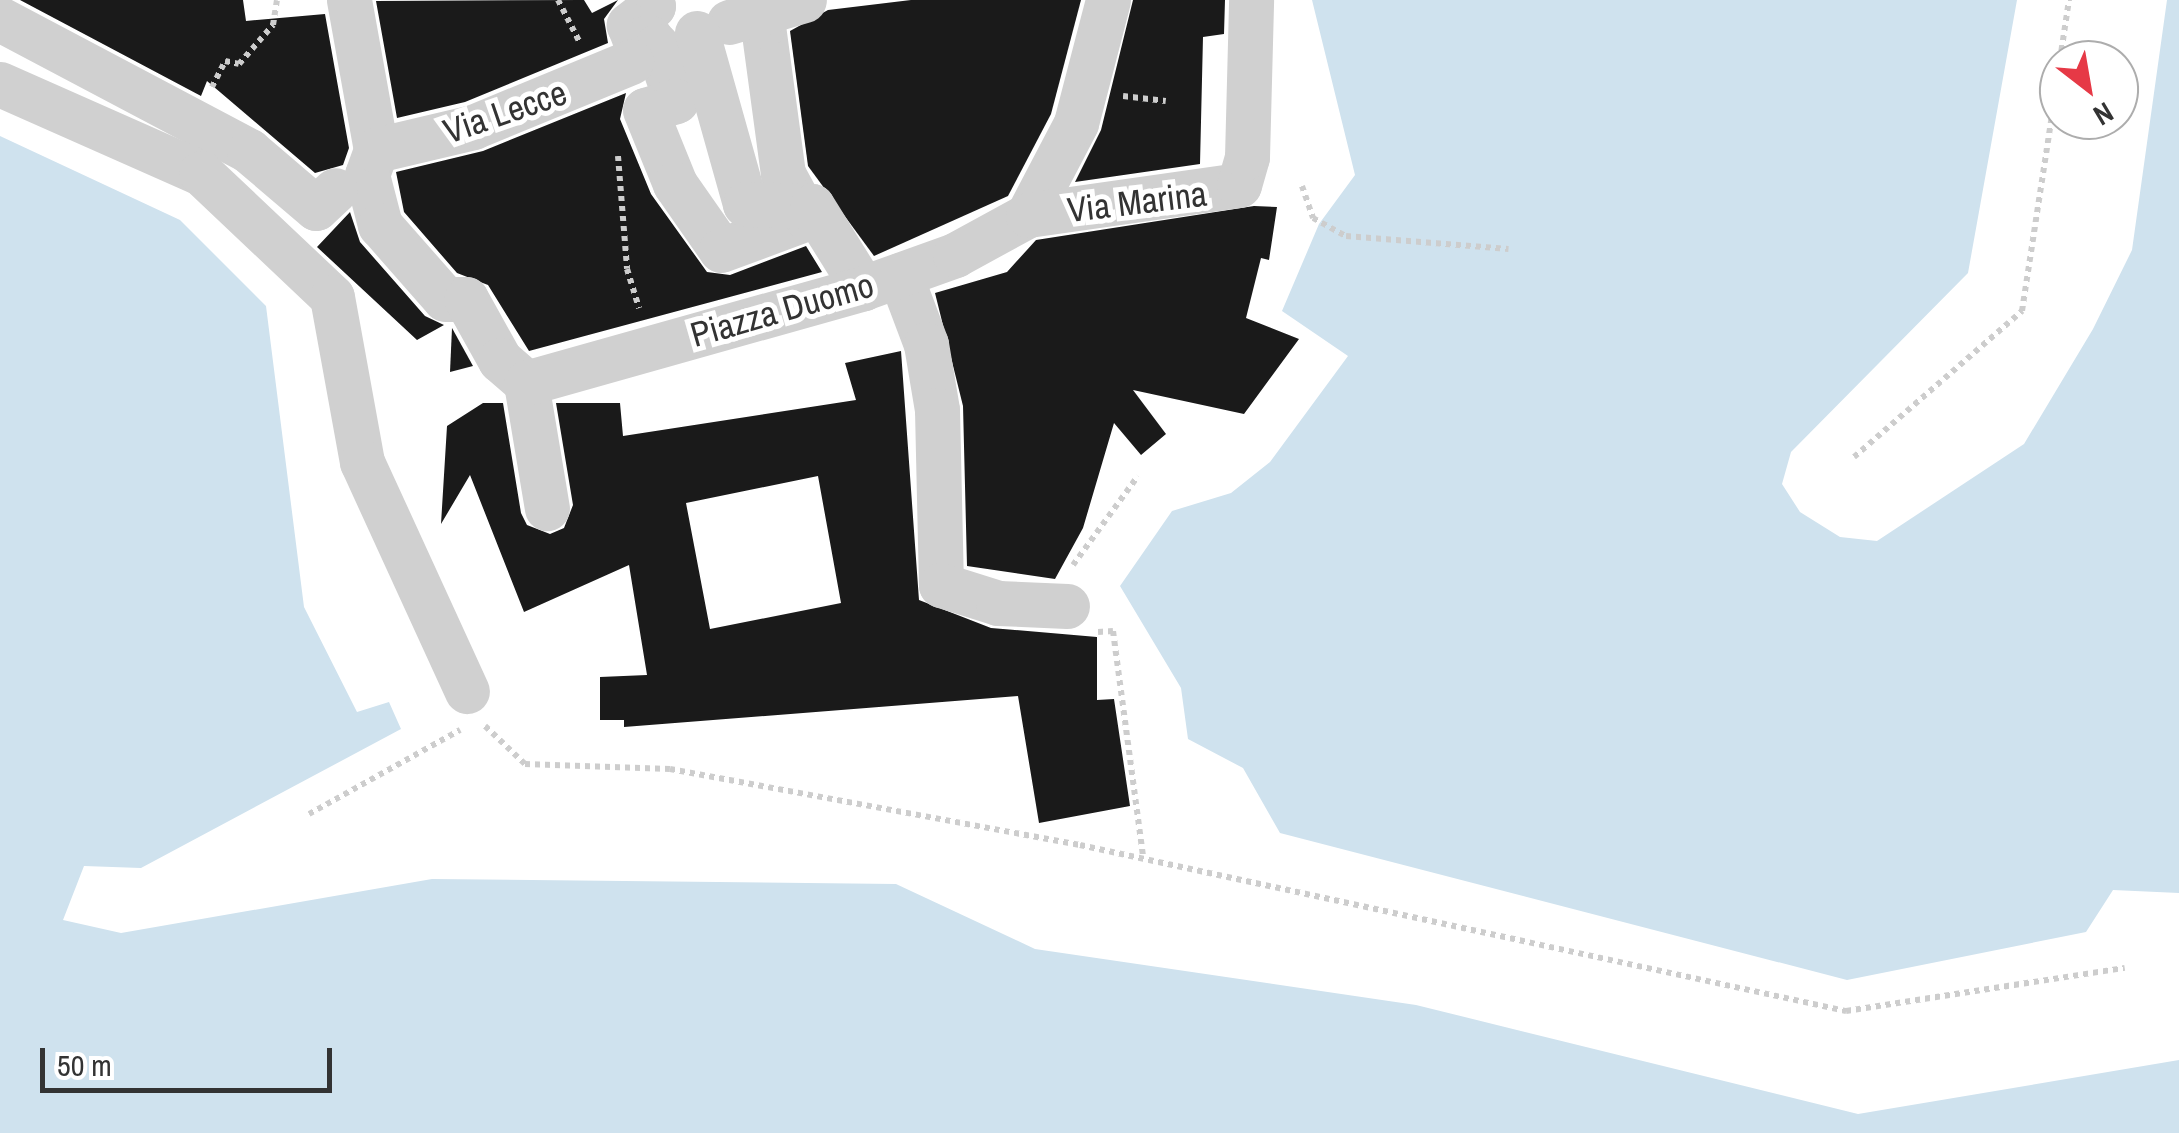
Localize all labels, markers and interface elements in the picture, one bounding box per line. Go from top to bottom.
north arrow [2039,40,2139,140]
street label: Via Lecce [438,71,572,153]
text: N [2087,93,2120,135]
street label: Via Marina [1065,173,1209,231]
street label: Piazza Duomo [686,264,878,356]
scale bar [45,1028,338,1090]
text: 50 m [57,1045,112,1085]

